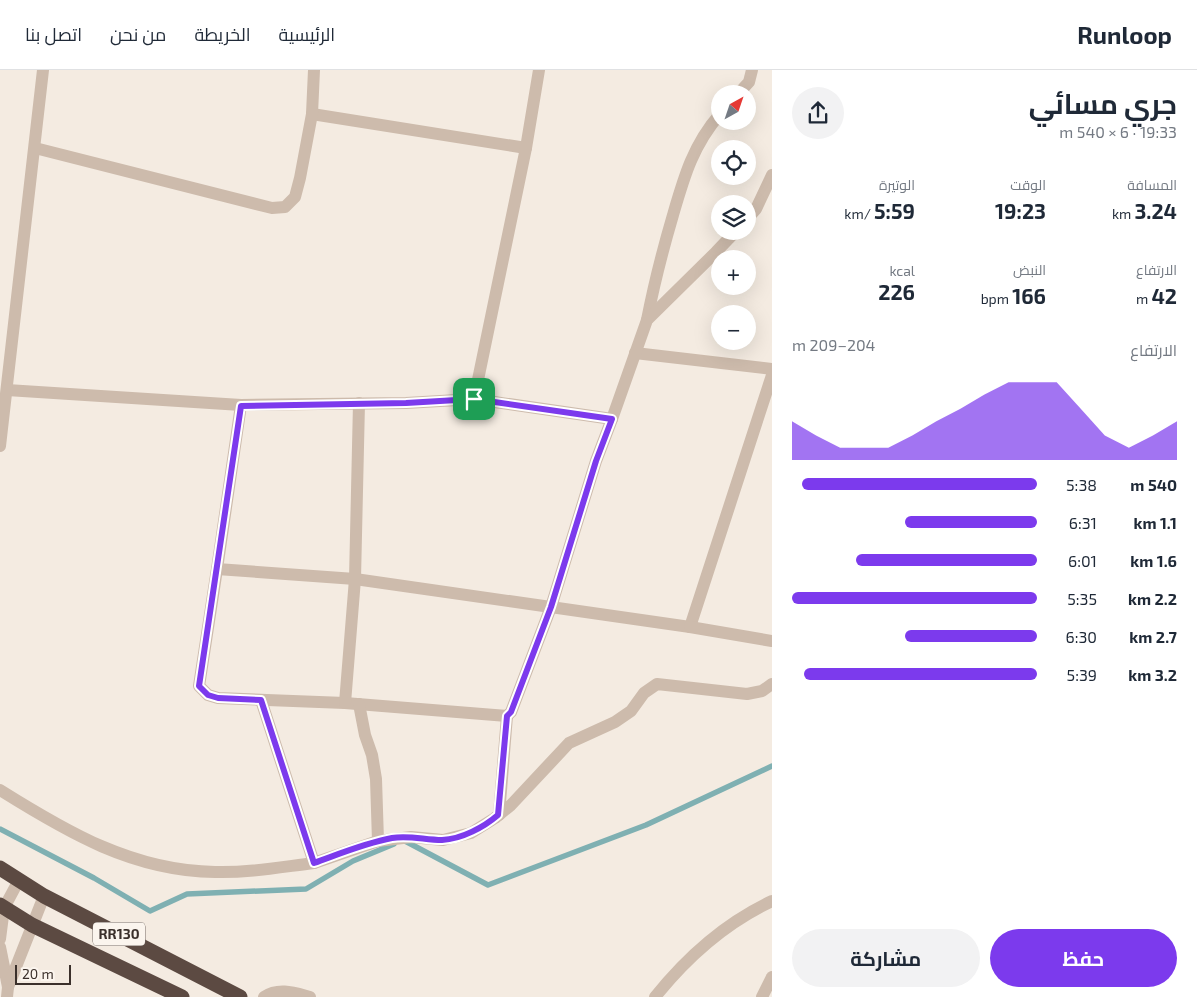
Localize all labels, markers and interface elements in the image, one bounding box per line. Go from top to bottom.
text: Runloop [1077,20,1172,49]
text: اتصل بنا [25,23,82,45]
text: من نحن [110,23,166,45]
text: الخريطة [194,23,251,45]
text: الرئيسية [279,23,335,45]
north arrow [711,85,756,130]
map controls [711,85,756,350]
text: جري مسائي [1029,86,1177,120]
button: share [792,87,844,139]
text: 19:33 · 6 × 540 m [1059,122,1177,141]
button: locate [711,140,756,185]
text: الوتيرة [879,176,915,193]
text: الوقت [1010,176,1046,193]
text: المسافة [1127,176,1177,193]
button: layers [711,195,756,240]
text: 5:59 [874,198,915,223]
text: 19:23 [995,198,1046,223]
text: 3.24 [1134,198,1177,223]
text: /km [844,205,874,222]
text: km [1112,205,1134,222]
button: + [711,250,756,295]
text: النبض [1013,261,1046,278]
text: الارتفاع [1136,261,1177,278]
text: kcal [889,262,915,279]
text: 226 [878,279,915,304]
text: 166 [1012,283,1046,308]
text: 42 [1151,283,1177,308]
text: bpm [981,290,1012,307]
text: m [1136,290,1151,307]
button: − [711,305,756,350]
text: 204–209 m [792,335,875,354]
text: الارتفاع [1130,340,1177,359]
pin [453,378,495,420]
icon: arrive [460,385,488,413]
text: 5:38 [1066,475,1097,494]
text: 540 m [1130,475,1177,494]
text: 6:31 [1069,513,1097,532]
text: 1.1 km [1133,513,1177,532]
text: 6:01 [1068,551,1097,570]
text: 1.6 km [1130,551,1177,570]
text: 5:35 [1067,589,1097,608]
text: 2.2 km [1128,589,1177,608]
text: 6:30 [1066,627,1097,646]
text: 2.7 km [1129,627,1177,646]
text: 5:39 [1067,665,1097,684]
text: 3.2 km [1128,665,1177,684]
road number: RR130 [93,922,145,946]
button: مشاركة [792,929,980,987]
button: حفظ [990,929,1177,987]
scale bar [15,962,71,985]
text: 20 m [22,965,54,982]

